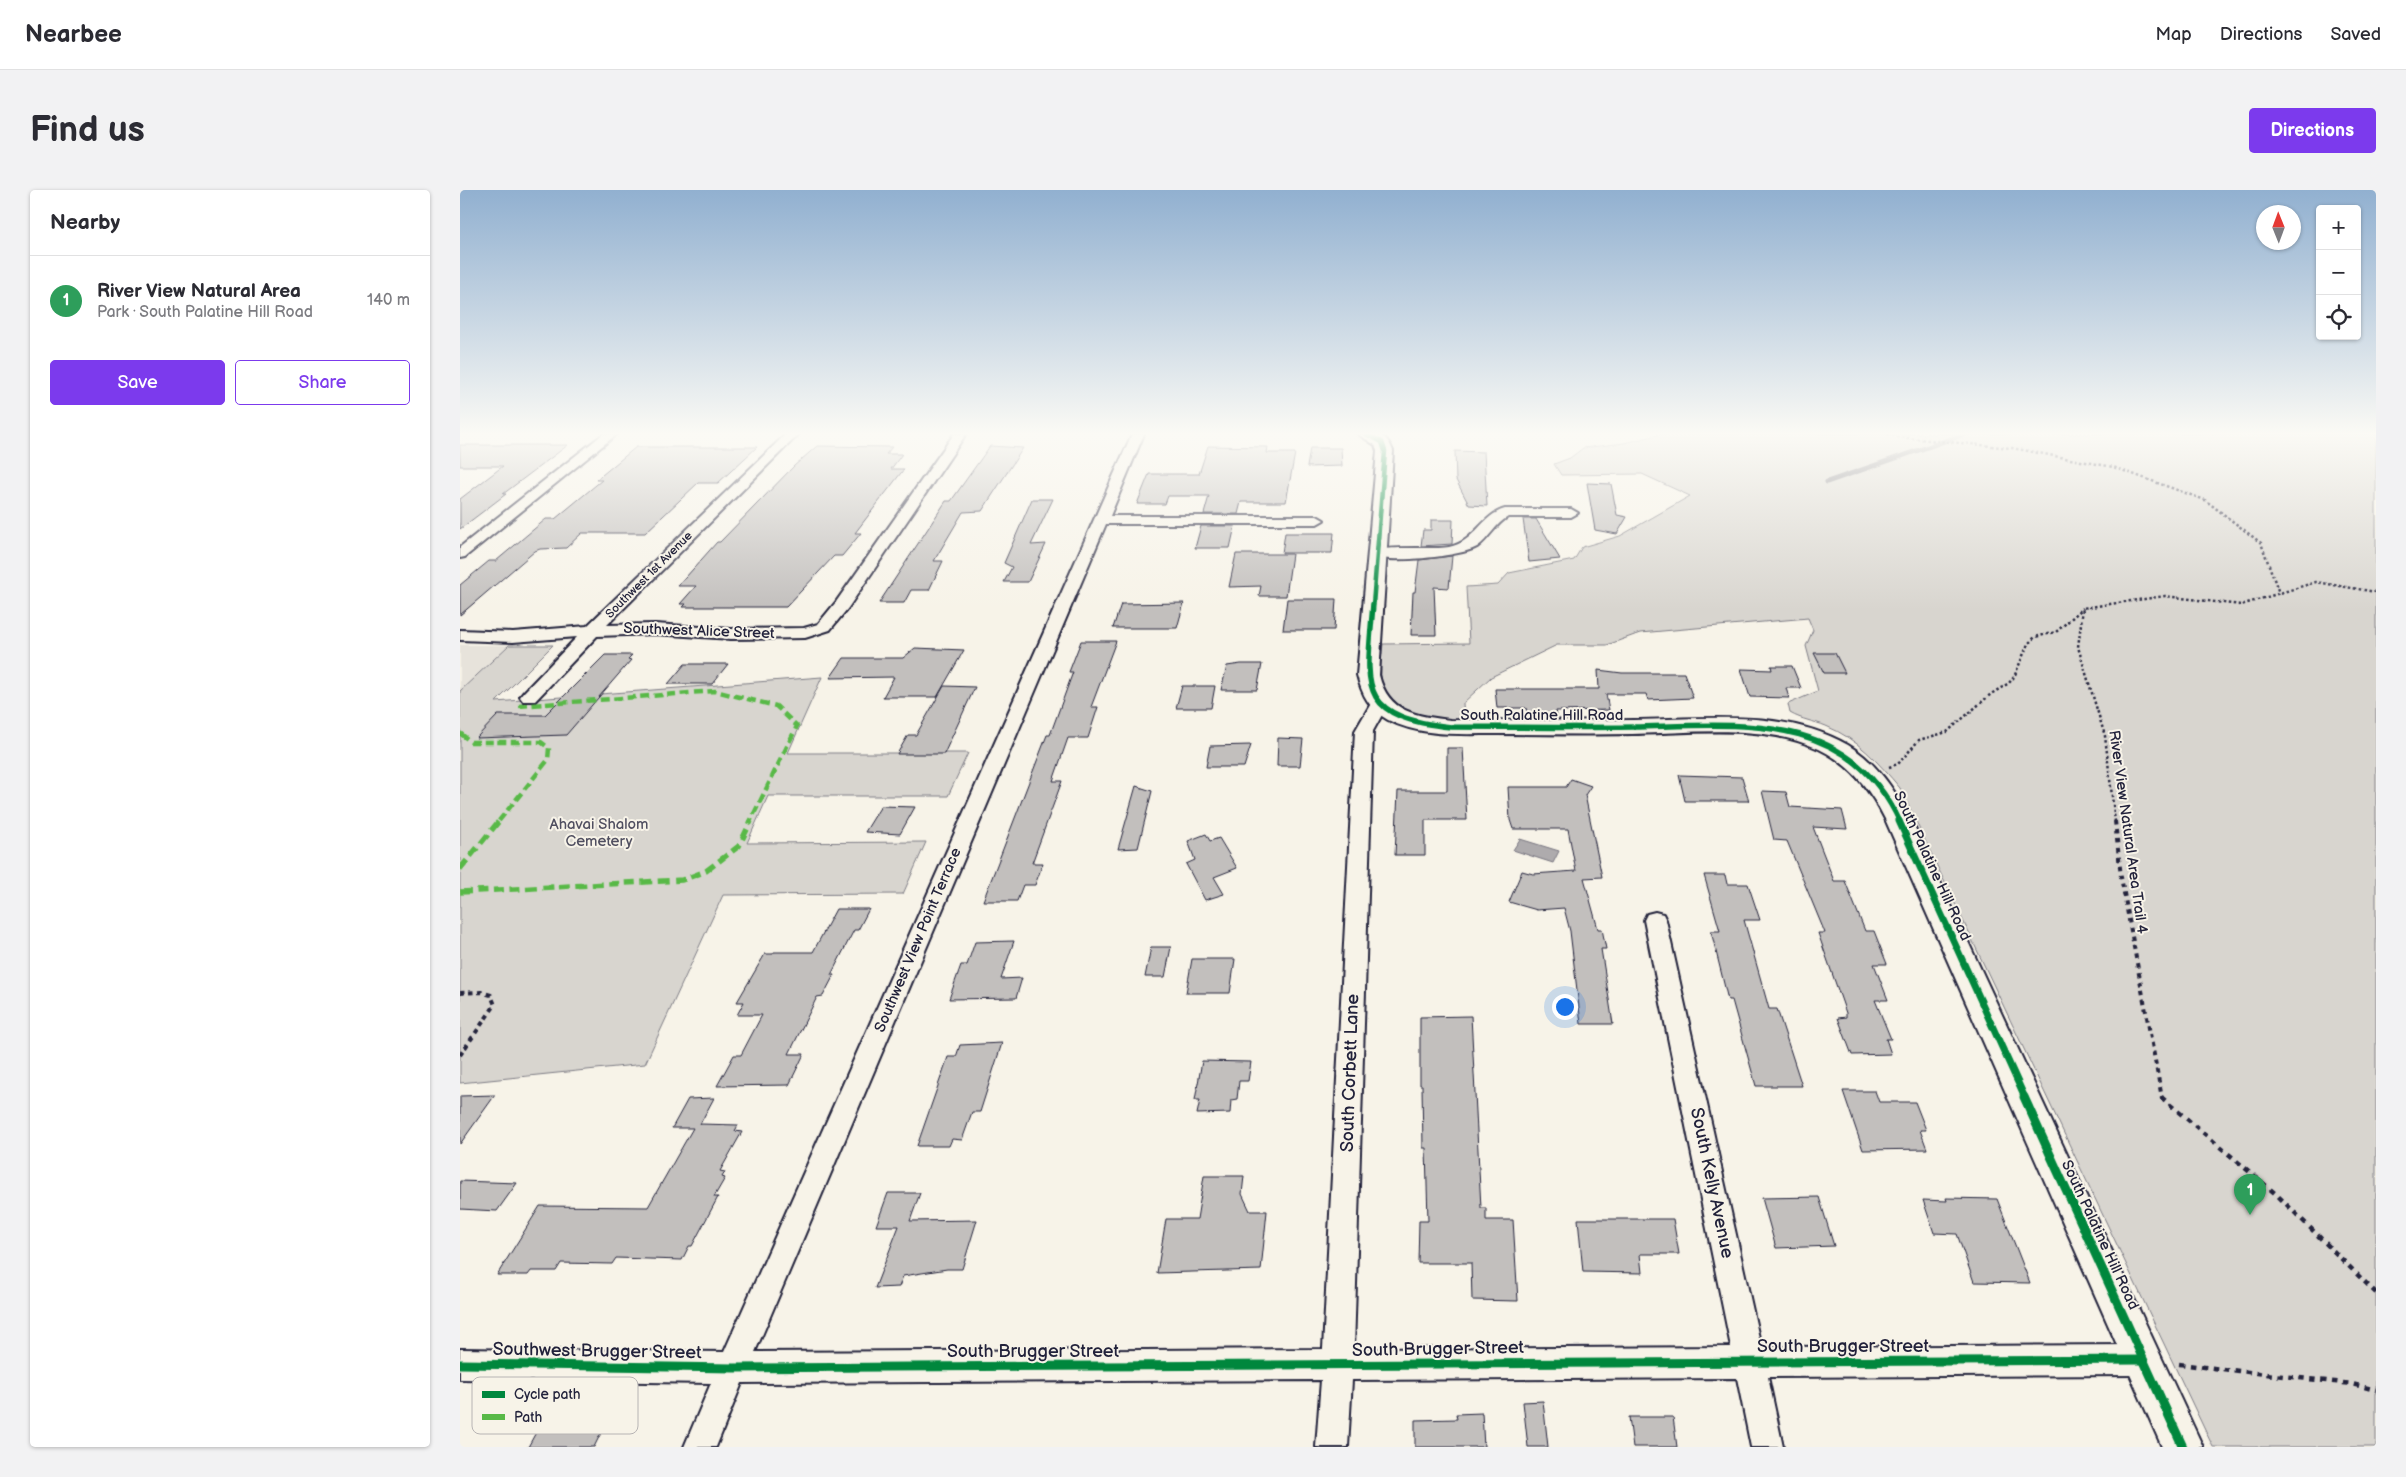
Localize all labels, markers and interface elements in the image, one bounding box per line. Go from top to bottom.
text: Nearbee [25,20,122,49]
text: Map [2156,24,2192,45]
text: Directions [2220,24,2302,45]
text: Saved [2330,24,2381,45]
button: Directions [2249,108,2376,153]
text: Find us [30,109,145,152]
north arrow [2256,205,2301,250]
map controls [2316,205,2361,340]
button: + [2316,205,2361,250]
text: Nearby [50,210,120,235]
button: − [2316,250,2361,295]
text: River View Natural Area [97,280,301,303]
text: 1 [63,291,69,310]
text: 140 m [367,291,410,310]
button: locate [2316,295,2361,340]
text: Park · South Palatine Hill Road [97,303,313,322]
button: Save [50,360,225,405]
button: Share [235,360,410,405]
street label: Southwest 1st Avenue [602,528,696,622]
street label: Southwest Alice Street [623,619,775,643]
street label: South Palatine Hill Road [1461,706,1623,725]
street label: River View Natural Area Trail 4 [2104,729,2152,935]
street label: South Palatine Hill Road [1889,788,1975,944]
park label: Ahavai Shalom Cemetery [550,815,648,851]
street label: Southwest View Point Terrace [870,845,966,1035]
street label: South Corbett Lane [1337,993,1363,1153]
your location [1552,994,1578,1020]
street label: South Kelly Avenue [1686,1106,1738,1261]
street label: South Palatine Hill Road [2057,1157,2143,1313]
pin: 1 [2234,1174,2266,1215]
street label: South Brugger Street [1757,1336,1930,1357]
street label: South Brugger Street [1352,1337,1525,1361]
street label: Southwest Brugger Street [492,1339,702,1363]
street label: South Brugger Street [947,1341,1120,1362]
legend [472,1377,638,1434]
text: Cycle path [514,1386,581,1403]
text: Path [514,1409,542,1426]

